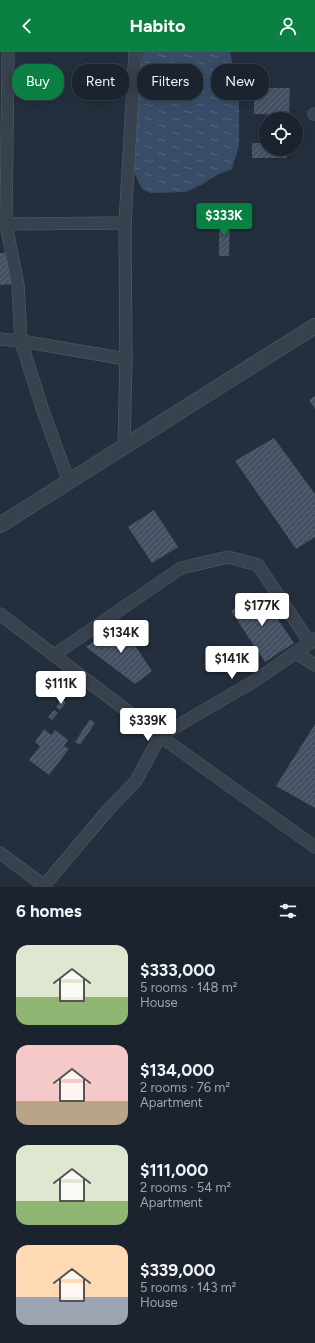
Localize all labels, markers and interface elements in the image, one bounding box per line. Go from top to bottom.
icon: back [16,15,38,37]
text: Habito [129,15,186,37]
icon: person [277,15,299,37]
chip: Buy [12,64,64,100]
chip: Rent [72,64,129,100]
chip: Filters [137,64,203,100]
chip: New [211,64,269,100]
map controls [259,112,303,156]
button: locate [259,112,303,156]
pin: $333K [196,203,252,237]
text: $333K [205,208,243,223]
pin: $177K [234,593,290,627]
text: $177K [244,598,280,613]
pin: $134K [93,620,149,654]
text: $134K [103,625,139,640]
pin: $141K [204,646,260,680]
text: $141K [214,651,250,666]
pin: $111K [33,671,89,705]
text: $111K [45,676,77,691]
pin: $339K [120,708,176,742]
text: $339K [129,713,167,728]
icon: filters [277,900,299,922]
text: 6 homes [16,901,82,921]
text: $333,000 [140,960,215,980]
icon: home [48,961,96,1009]
text: 5 rooms · 148 m² [140,980,237,995]
text: House [140,995,178,1010]
text: $134,000 [140,1060,214,1080]
icon: home [48,1061,96,1109]
text: 2 rooms · 76 m² [140,1080,230,1095]
text: Apartment [140,1095,203,1110]
text: $111,000 [140,1160,208,1180]
icon: home [48,1161,96,1209]
text: 2 rooms · 54 m² [140,1180,231,1195]
text: Apartment [140,1195,203,1210]
text: $339,000 [140,1260,216,1280]
icon: home [48,1261,96,1309]
text: 5 rooms · 143 m² [140,1280,237,1295]
text: House [140,1295,178,1310]

